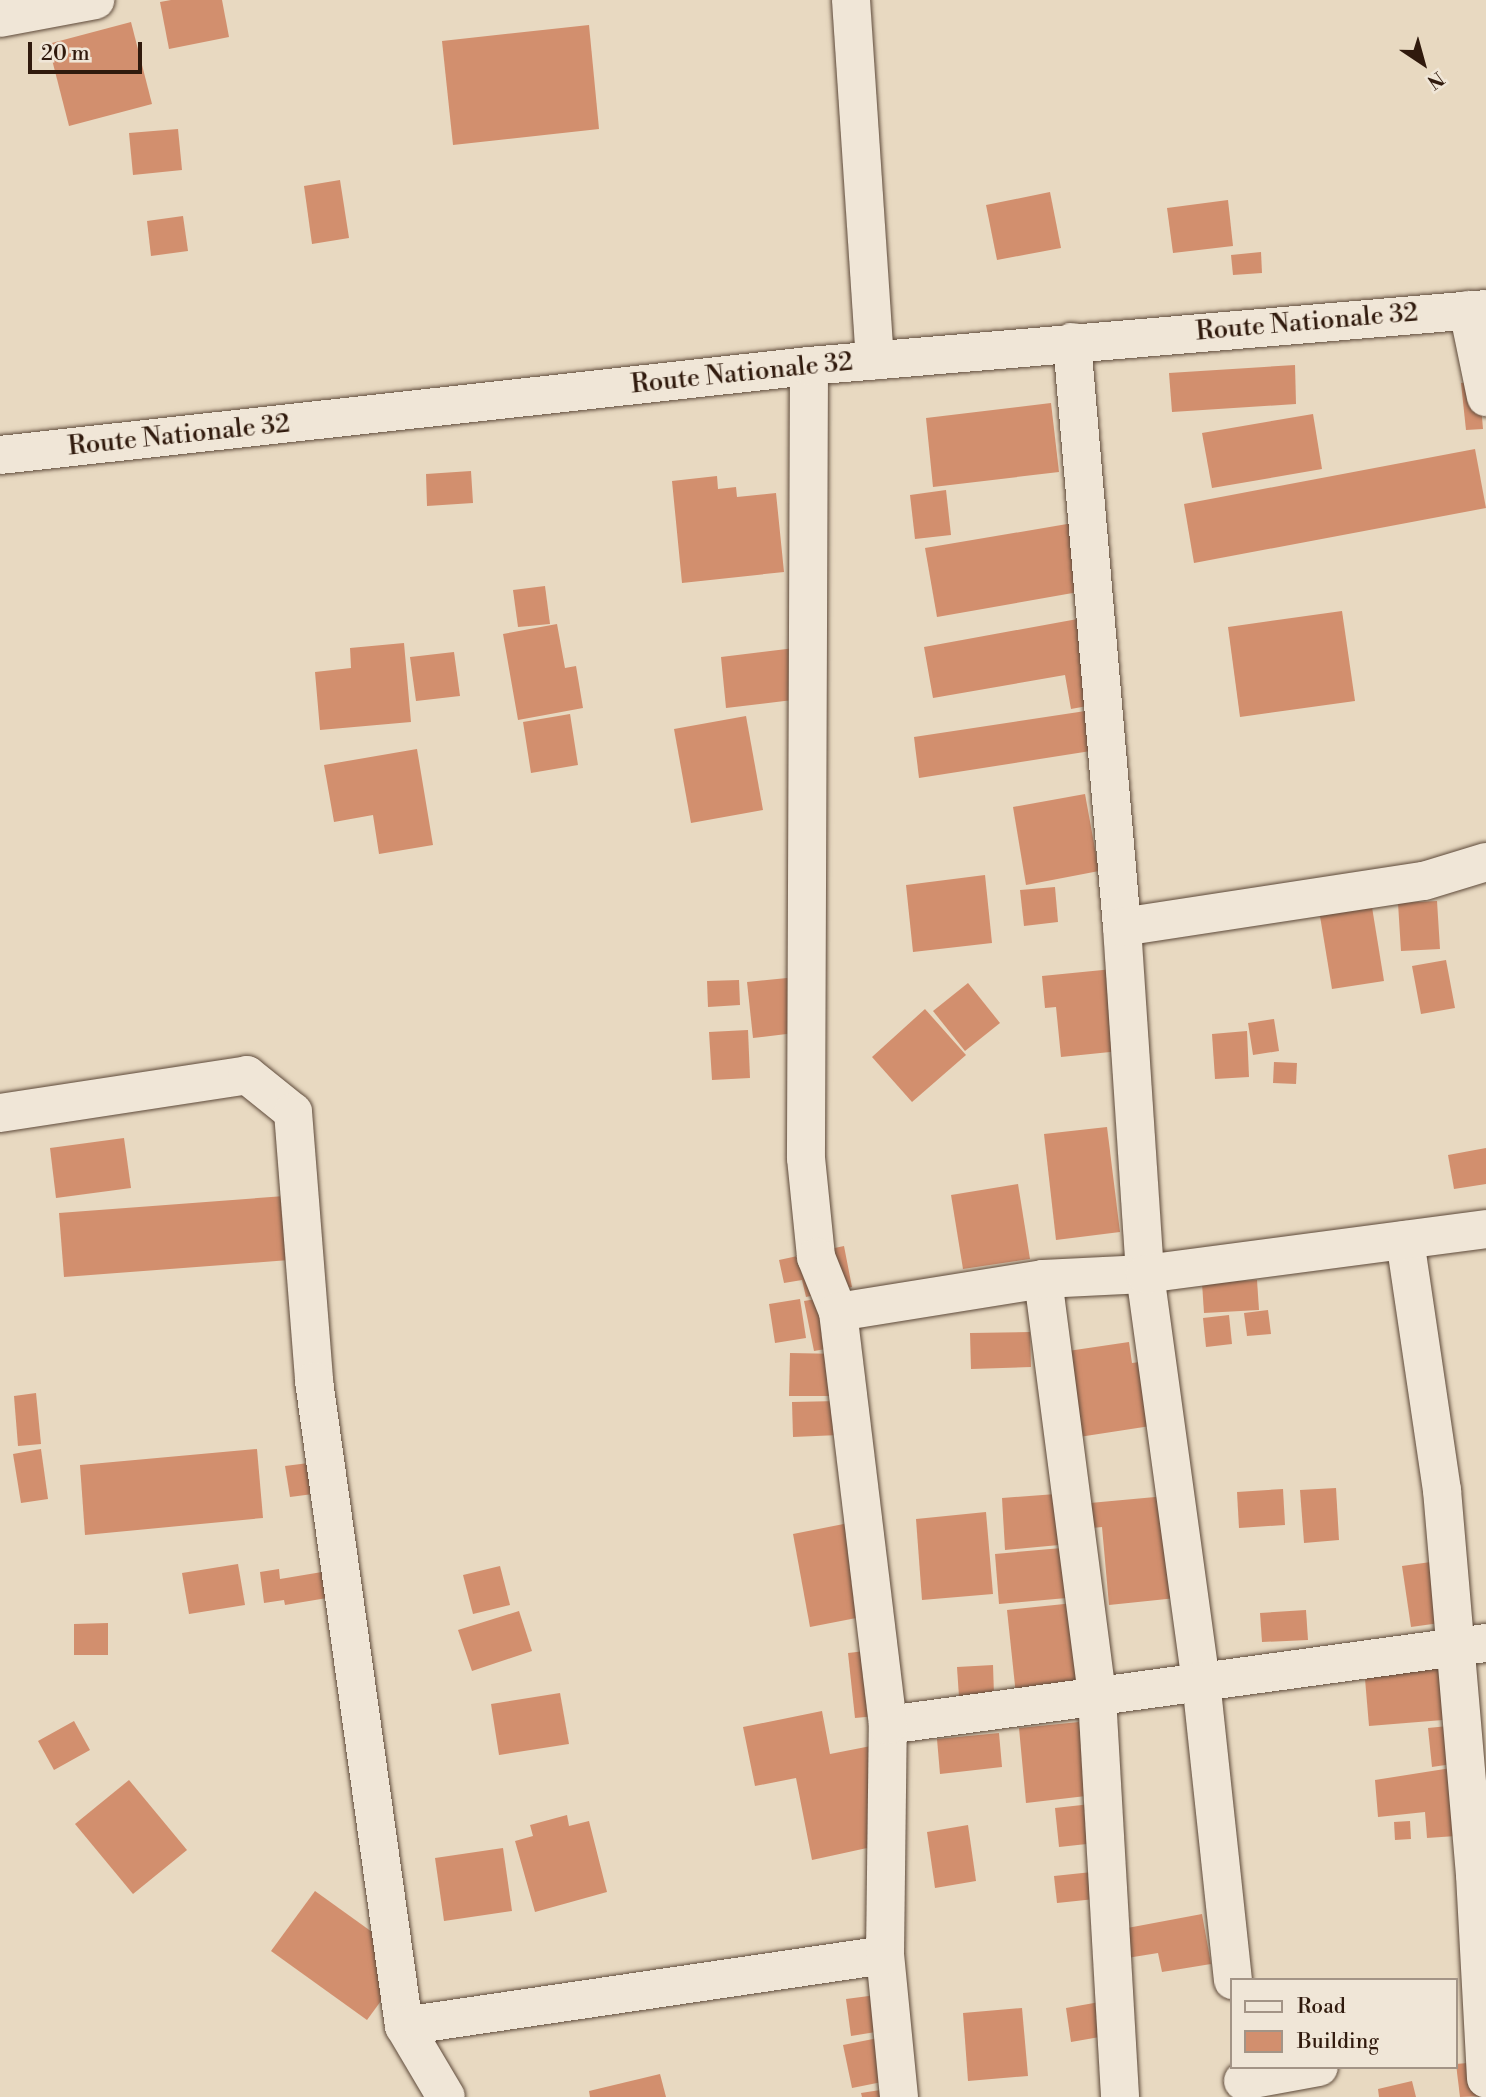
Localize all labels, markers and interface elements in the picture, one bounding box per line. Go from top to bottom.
scale bar [32,28,145,72]
north arrow [1388,28,1458,98]
text: 20 m [41,41,90,67]
text: N [1422,66,1448,94]
street label: Route Nationale 32 [1194,298,1420,348]
street label: Route Nationale 32 [629,347,855,401]
street label: Route Nationale 32 [66,409,292,463]
legend [1230,1978,1458,2069]
text: Road [1297,1994,1346,2020]
text: Building [1297,2029,1379,2055]

